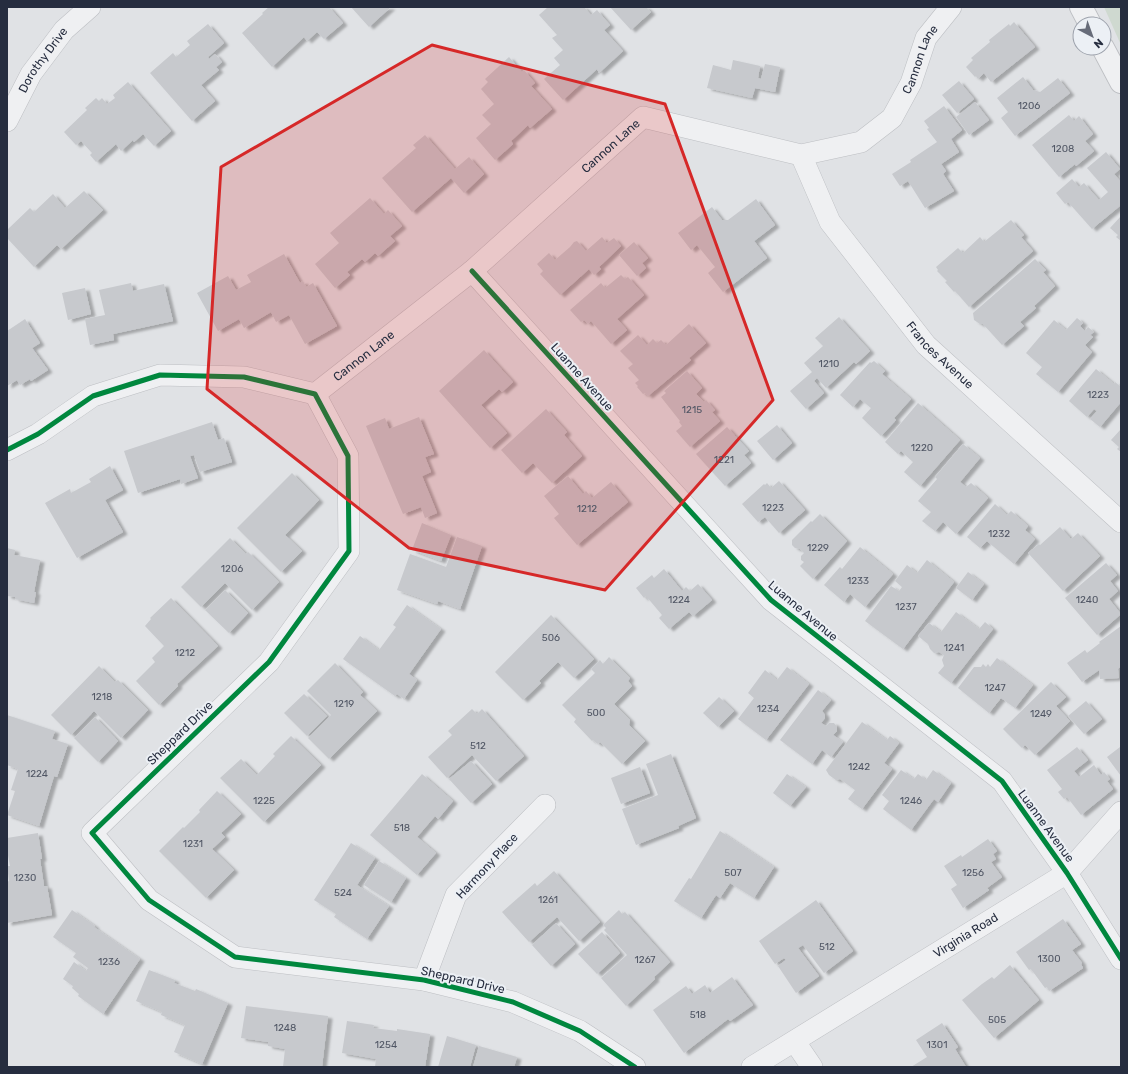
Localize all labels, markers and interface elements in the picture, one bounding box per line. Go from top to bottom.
north arrow [1072,16,1112,56]
street label: Cannon Lane [899,22,941,96]
street label: Dorothy Drive [16,24,71,95]
text: N [1091,36,1105,51]
house number: 1206 [1018,100,1040,112]
street label: Cannon Lane [579,116,643,176]
house number: 1208 [1052,143,1074,155]
street label: Frances Avenue [903,319,977,392]
street label: Cannon Lane [330,327,397,384]
street label: Luanne Avenue [548,340,616,414]
house number: 1210 [819,358,839,370]
house number: 1223 [1087,389,1109,401]
house number: 1215 [682,404,702,416]
house number: 1220 [911,442,933,454]
house number: 1221 [714,454,734,466]
house number: 1223 [762,502,784,514]
house number: 1212 [577,503,597,515]
house number: 1232 [988,528,1010,540]
house number: 1229 [807,542,829,554]
house number: 1206 [221,563,243,575]
house number: 1233 [847,575,869,587]
street label: Luanne Avenue [765,578,841,644]
house number: 1224 [668,594,690,606]
house number: 1240 [1076,594,1098,606]
house number: 1237 [895,601,917,613]
house number: 506 [542,632,560,644]
house number: 1241 [944,642,964,654]
house number: 1212 [175,647,195,659]
house number: 1247 [984,682,1006,694]
house number: 1218 [92,691,112,703]
street label: Sheppard Drive [144,698,216,768]
house number: 1219 [334,698,354,710]
house number: 1234 [757,703,779,715]
house number: 500 [587,707,605,719]
house number: 1249 [1030,708,1052,720]
house number: 512 [470,740,486,752]
house number: 1242 [848,761,870,773]
house number: 1224 [26,768,48,780]
street label: Luanne Avenue [1015,787,1077,865]
house number: 1225 [253,795,275,807]
house number: 1246 [900,795,922,807]
house number: 518 [394,822,410,834]
street label: Harmony Place [453,830,521,902]
house number: 1231 [183,838,203,850]
house number: 507 [724,867,742,879]
house number: 1256 [962,867,984,879]
house number: 1230 [14,872,36,884]
house number: 524 [334,887,352,899]
house number: 1261 [538,894,558,906]
street label: Virginia Road [931,910,1001,961]
house number: 512 [819,941,835,953]
house number: 1300 [1038,953,1061,965]
house number: 1267 [635,954,656,966]
house number: 1236 [98,956,120,968]
street label: Sheppard Drive [420,964,507,997]
house number: 518 [690,1009,706,1021]
house number: 505 [988,1014,1006,1026]
house number: 1248 [274,1022,296,1034]
house number: 1254 [375,1039,397,1051]
house number: 1301 [927,1039,947,1051]

